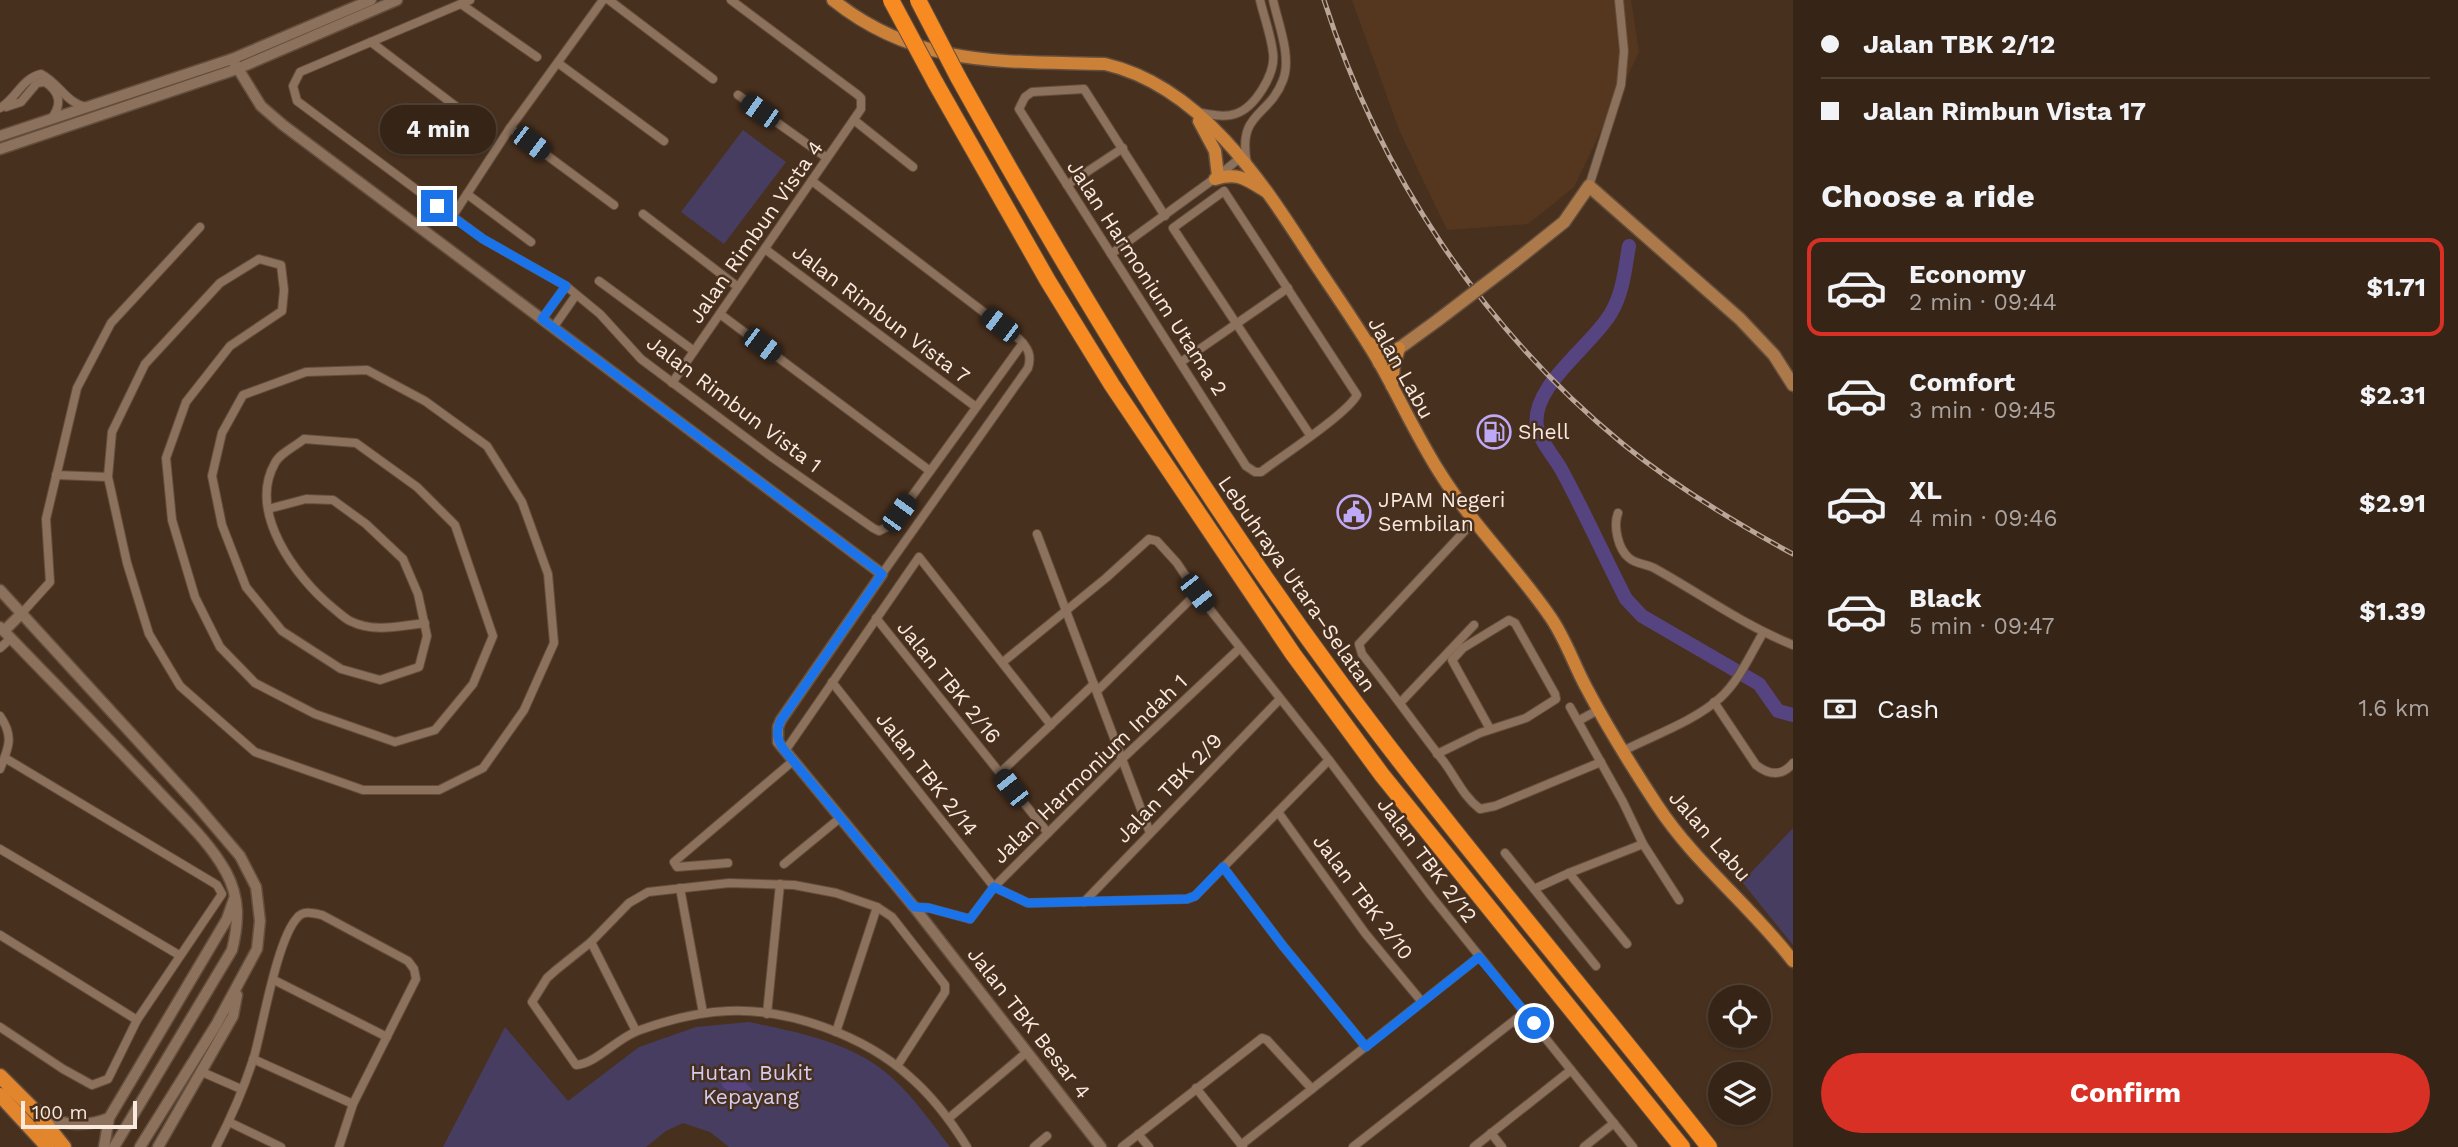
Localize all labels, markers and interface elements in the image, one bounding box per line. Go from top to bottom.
text: Jalan TBK 2/12 [1863,29,2055,59]
car [737,90,784,132]
text: Jalan Rimbun Vista 17 [1863,96,2146,126]
callout: 4 min [379,104,495,154]
text: 4 min [406,116,470,143]
car [508,122,555,164]
street label: Jalan Rimbun Vista 4 [683,136,828,328]
street label: Jalan Harmonium Utama 2 [1062,155,1233,400]
text: Choose a ride [1821,177,2035,215]
route end [421,190,453,222]
street label: Jalan Rimbun Vista 7 [788,239,975,389]
icon: car [1825,256,1888,319]
text: Economy [1909,259,2026,289]
text: $1.71 [2367,272,2426,302]
text: 2 min · 09:44 [1909,289,2057,316]
car [977,304,1024,346]
street label: Jalan Labu [1363,313,1440,423]
car [739,324,786,366]
street label: Jalan Rimbun Vista 1 [642,330,827,477]
icon: car [1825,364,1888,427]
text: Comfort [1909,367,2015,397]
text: $2.31 [2360,380,2426,410]
text: 3 min · 09:45 [1909,397,2056,424]
fuel station icon: Shell [1475,413,1513,451]
place label: Shell [1518,419,1570,444]
street label: Lebuhraya Utara–Selatan [1213,471,1382,697]
icon: car [1825,472,1888,535]
text: XL [1909,475,1942,505]
place label: JPAM Negeri Sembilan [1378,487,1505,536]
text: $2.91 [2359,488,2426,518]
car [879,490,920,536]
public building icon: JPAM Negeri Sembilan [1335,493,1373,531]
text: 4 min · 09:46 [1909,505,2057,532]
car [1176,570,1219,616]
icon: car [1825,580,1888,643]
text: Black [1909,583,1981,613]
text: $1.39 [2359,596,2426,626]
text: 5 min · 09:47 [1909,613,2055,640]
street label: Jalan TBK 2/16 [892,615,1007,748]
street label: Jalan Harmonium Indah 1 [987,669,1192,868]
icon: cash [1821,690,1859,728]
text: Cash [1877,694,1939,724]
text: 1.6 km [2358,695,2430,722]
street label: Jalan TBK 2/14 [871,707,984,841]
street label: Jalan TBK 2/9 [1110,728,1227,848]
car [990,765,1033,811]
street label: Jalan Labu [1664,785,1757,886]
street label: Jalan TBK 2/12 [1372,792,1483,927]
street label: Jalan TBK 2/10 [1308,829,1419,965]
street label: Jalan TBK Besar 4 [963,942,1096,1103]
map controls [1708,985,1771,1125]
button: locate [1708,985,1771,1048]
route start [1518,1007,1550,1039]
button: Confirm [1821,1053,2430,1133]
park label: Hutan Bukit Kepayang [690,1060,812,1109]
button: layers [1708,1062,1771,1125]
scale bar [21,1098,136,1130]
text: 100 m [32,1101,88,1124]

